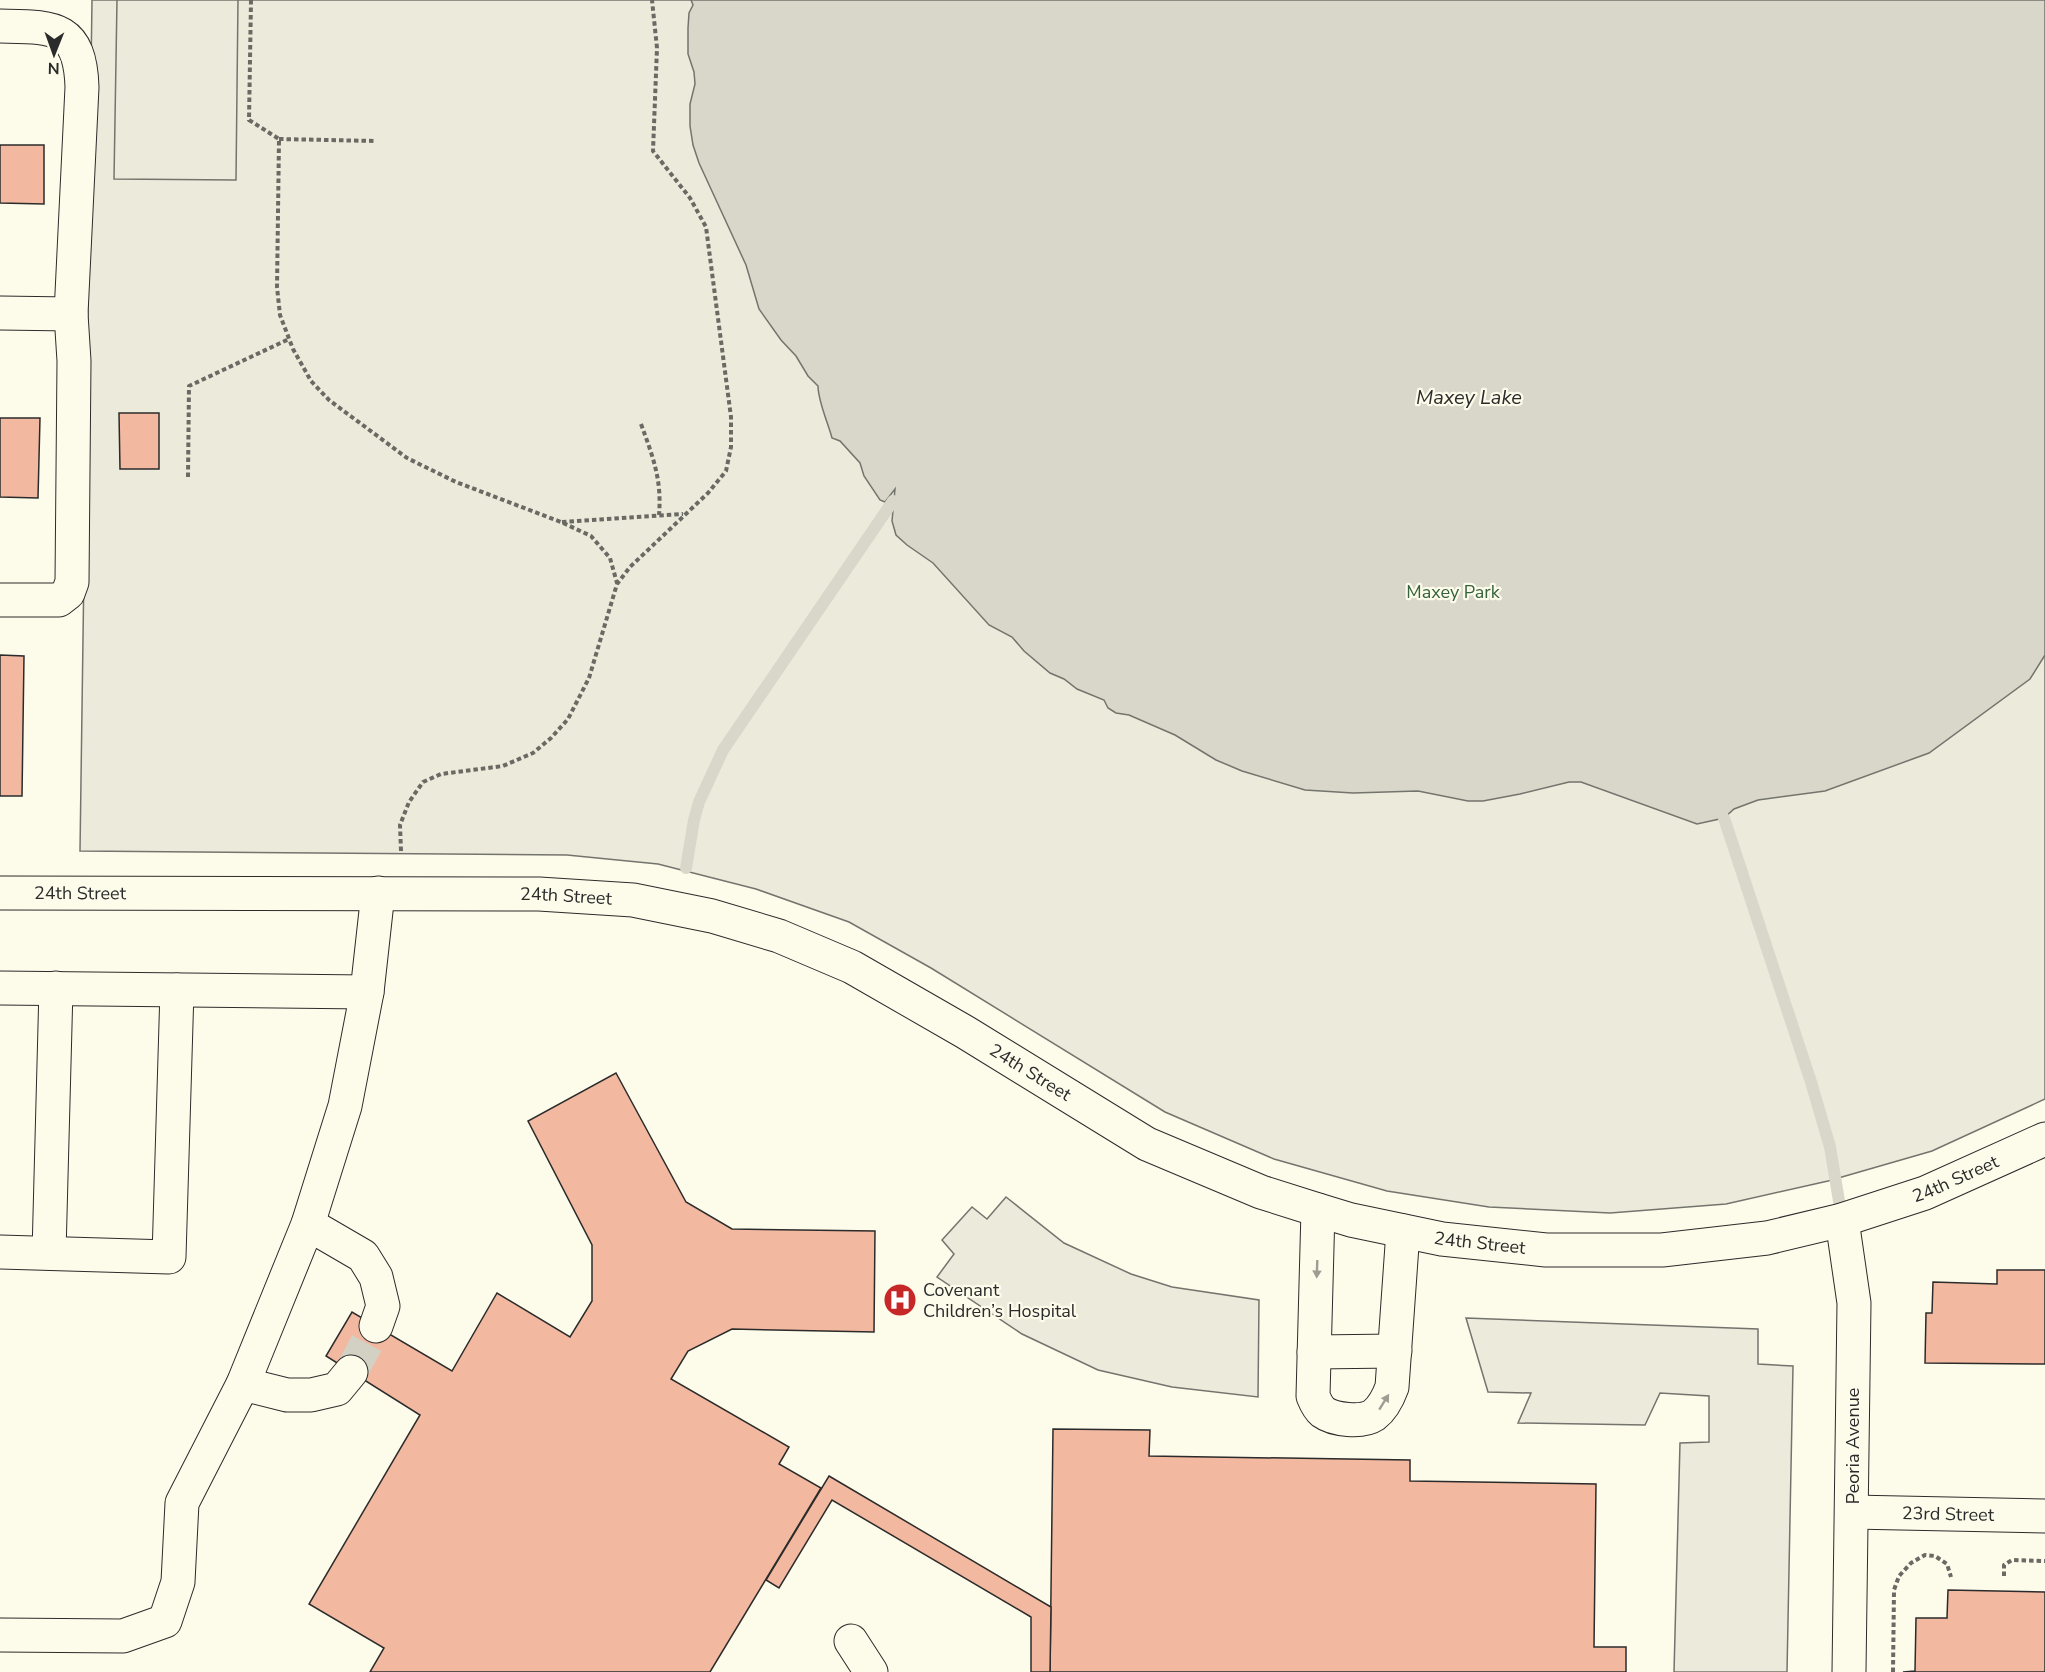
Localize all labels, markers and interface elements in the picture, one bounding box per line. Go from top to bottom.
north arrow [24,24,84,84]
text: N [48,57,60,79]
water label: Maxey Lake [1416,384,1522,411]
park label: Maxey Park [1406,580,1501,604]
street label: 24th Street [34,881,127,905]
street label: 24th Street [520,882,613,911]
street label: 24th Street [985,1038,1076,1107]
street label: 24th Street [1909,1149,2003,1208]
street label: 24th Street [1432,1226,1527,1260]
one-way arrow [1312,1259,1321,1278]
place label: Covenant Children’s Hospital [923,1278,1077,1323]
hospital icon: Covenant Children’s Hospital [882,1282,918,1318]
street label: Peoria Avenue [1841,1388,1865,1504]
one-way arrow [1378,1394,1389,1410]
street label: 23rd Street [1902,1501,1995,1527]

